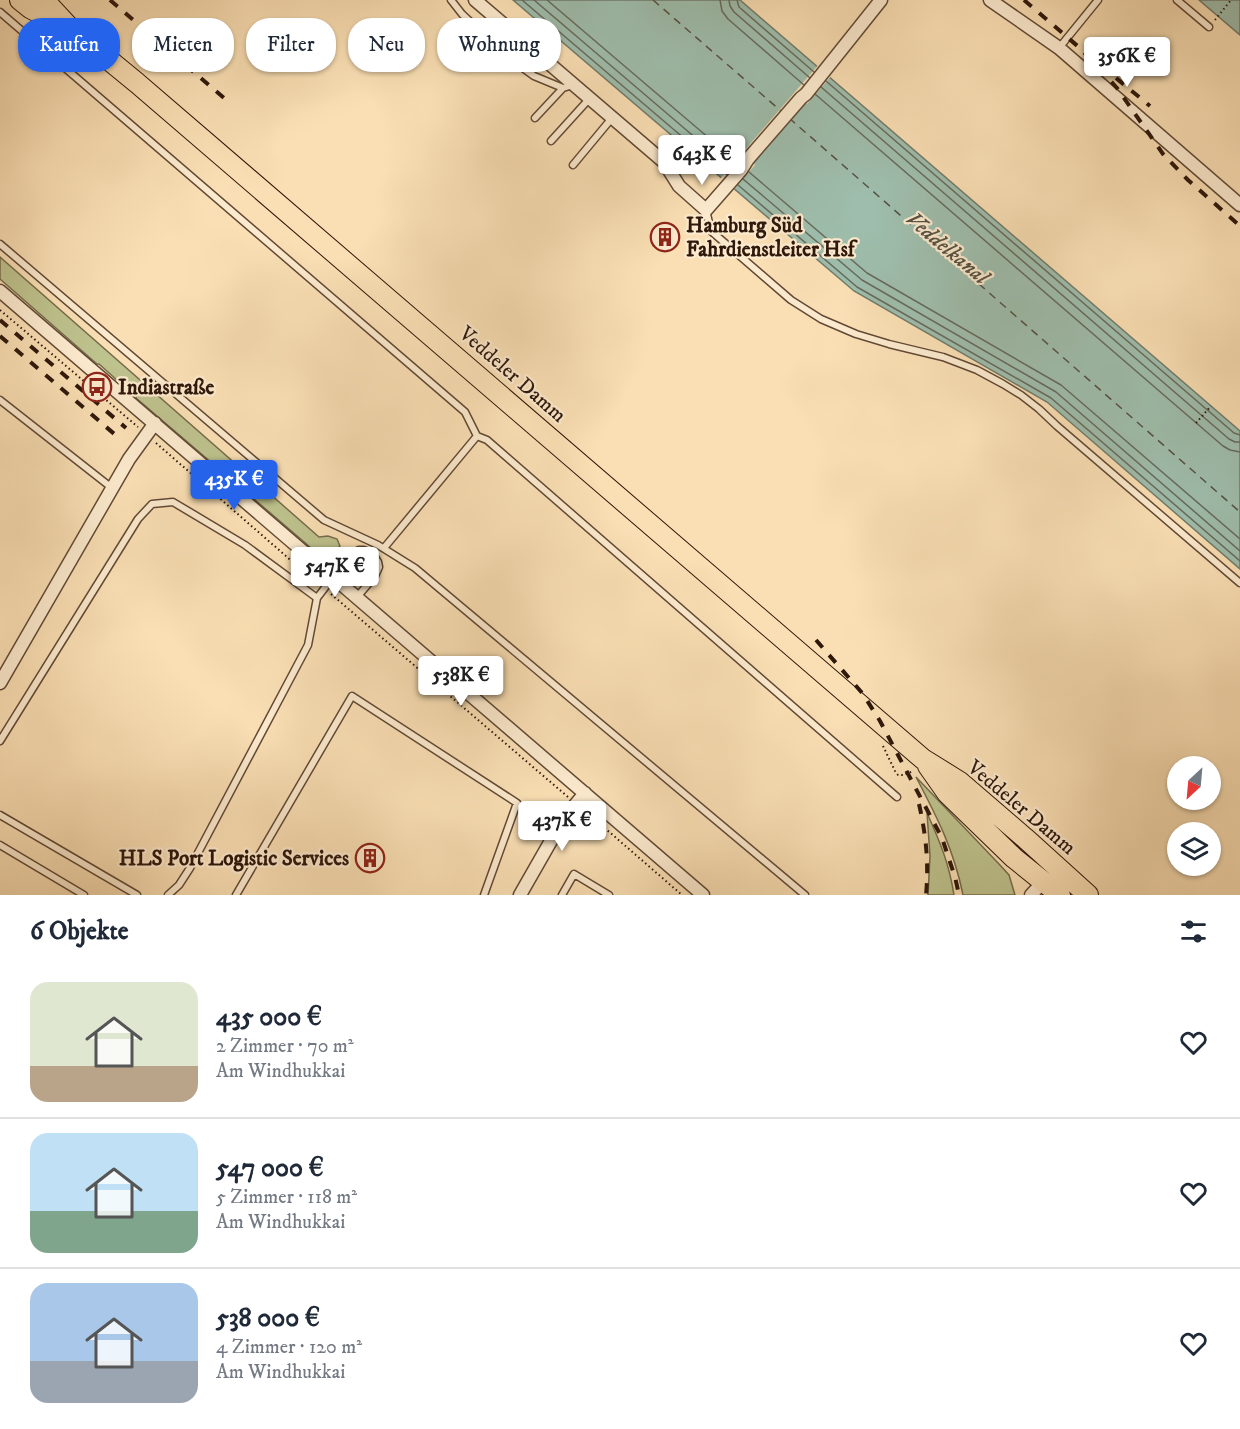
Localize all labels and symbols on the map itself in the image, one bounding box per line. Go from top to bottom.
pin: 356K € [1078,37,1176,88]
pin: 643K € [653,135,751,186]
water label: Veddelkanal [900,206,996,292]
place label: Hamburg Süd Fahrdienstleiter Hsf [686,213,858,263]
building icon: Hamburg Süd Fahrdienstleiter Hsf [649,221,681,253]
street label: Veddeler Damm [453,320,572,429]
bus stop icon: Indiastraße [81,371,113,403]
place label: Indiastraße [118,375,215,401]
pin: 435K € [185,460,283,511]
pin: 547K € [286,547,384,598]
pin: 538K € [412,656,510,707]
street label: Veddeler Damm [961,754,1081,861]
north arrow [1167,756,1221,810]
pin: 437K € [513,801,611,852]
building icon: HLS Port Logistic Services [354,842,386,874]
place label: HLS Port Logistic Services [119,846,349,872]

